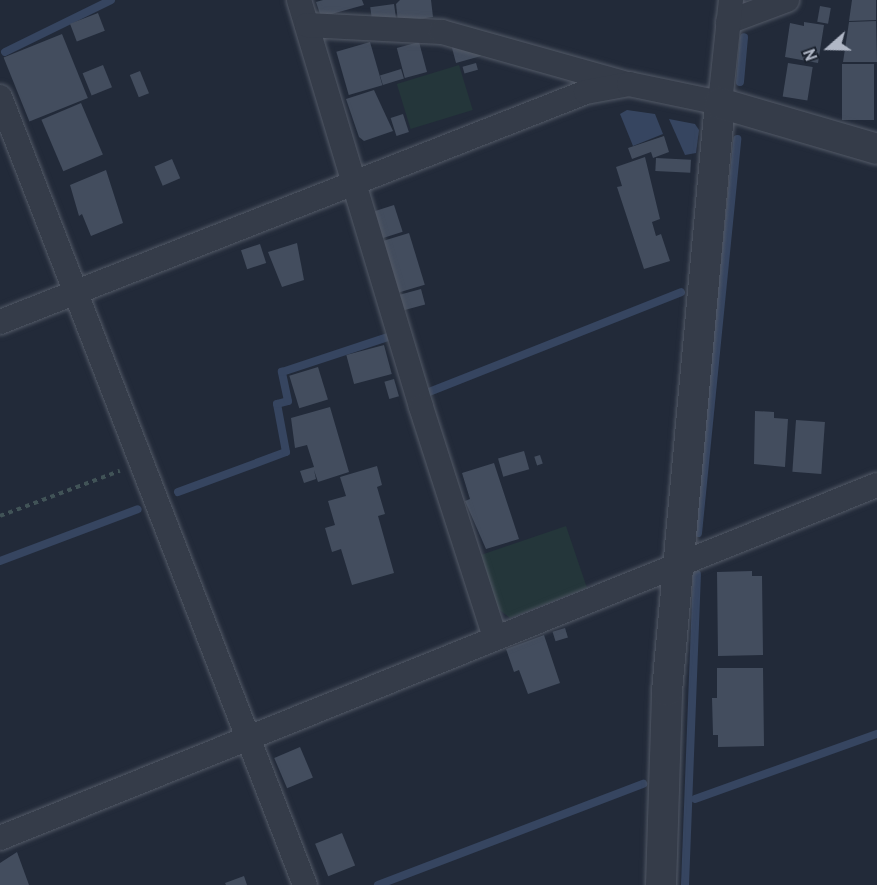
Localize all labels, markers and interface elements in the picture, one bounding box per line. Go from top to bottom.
north arrow [799,18,859,78]
text: N [801,45,823,63]

